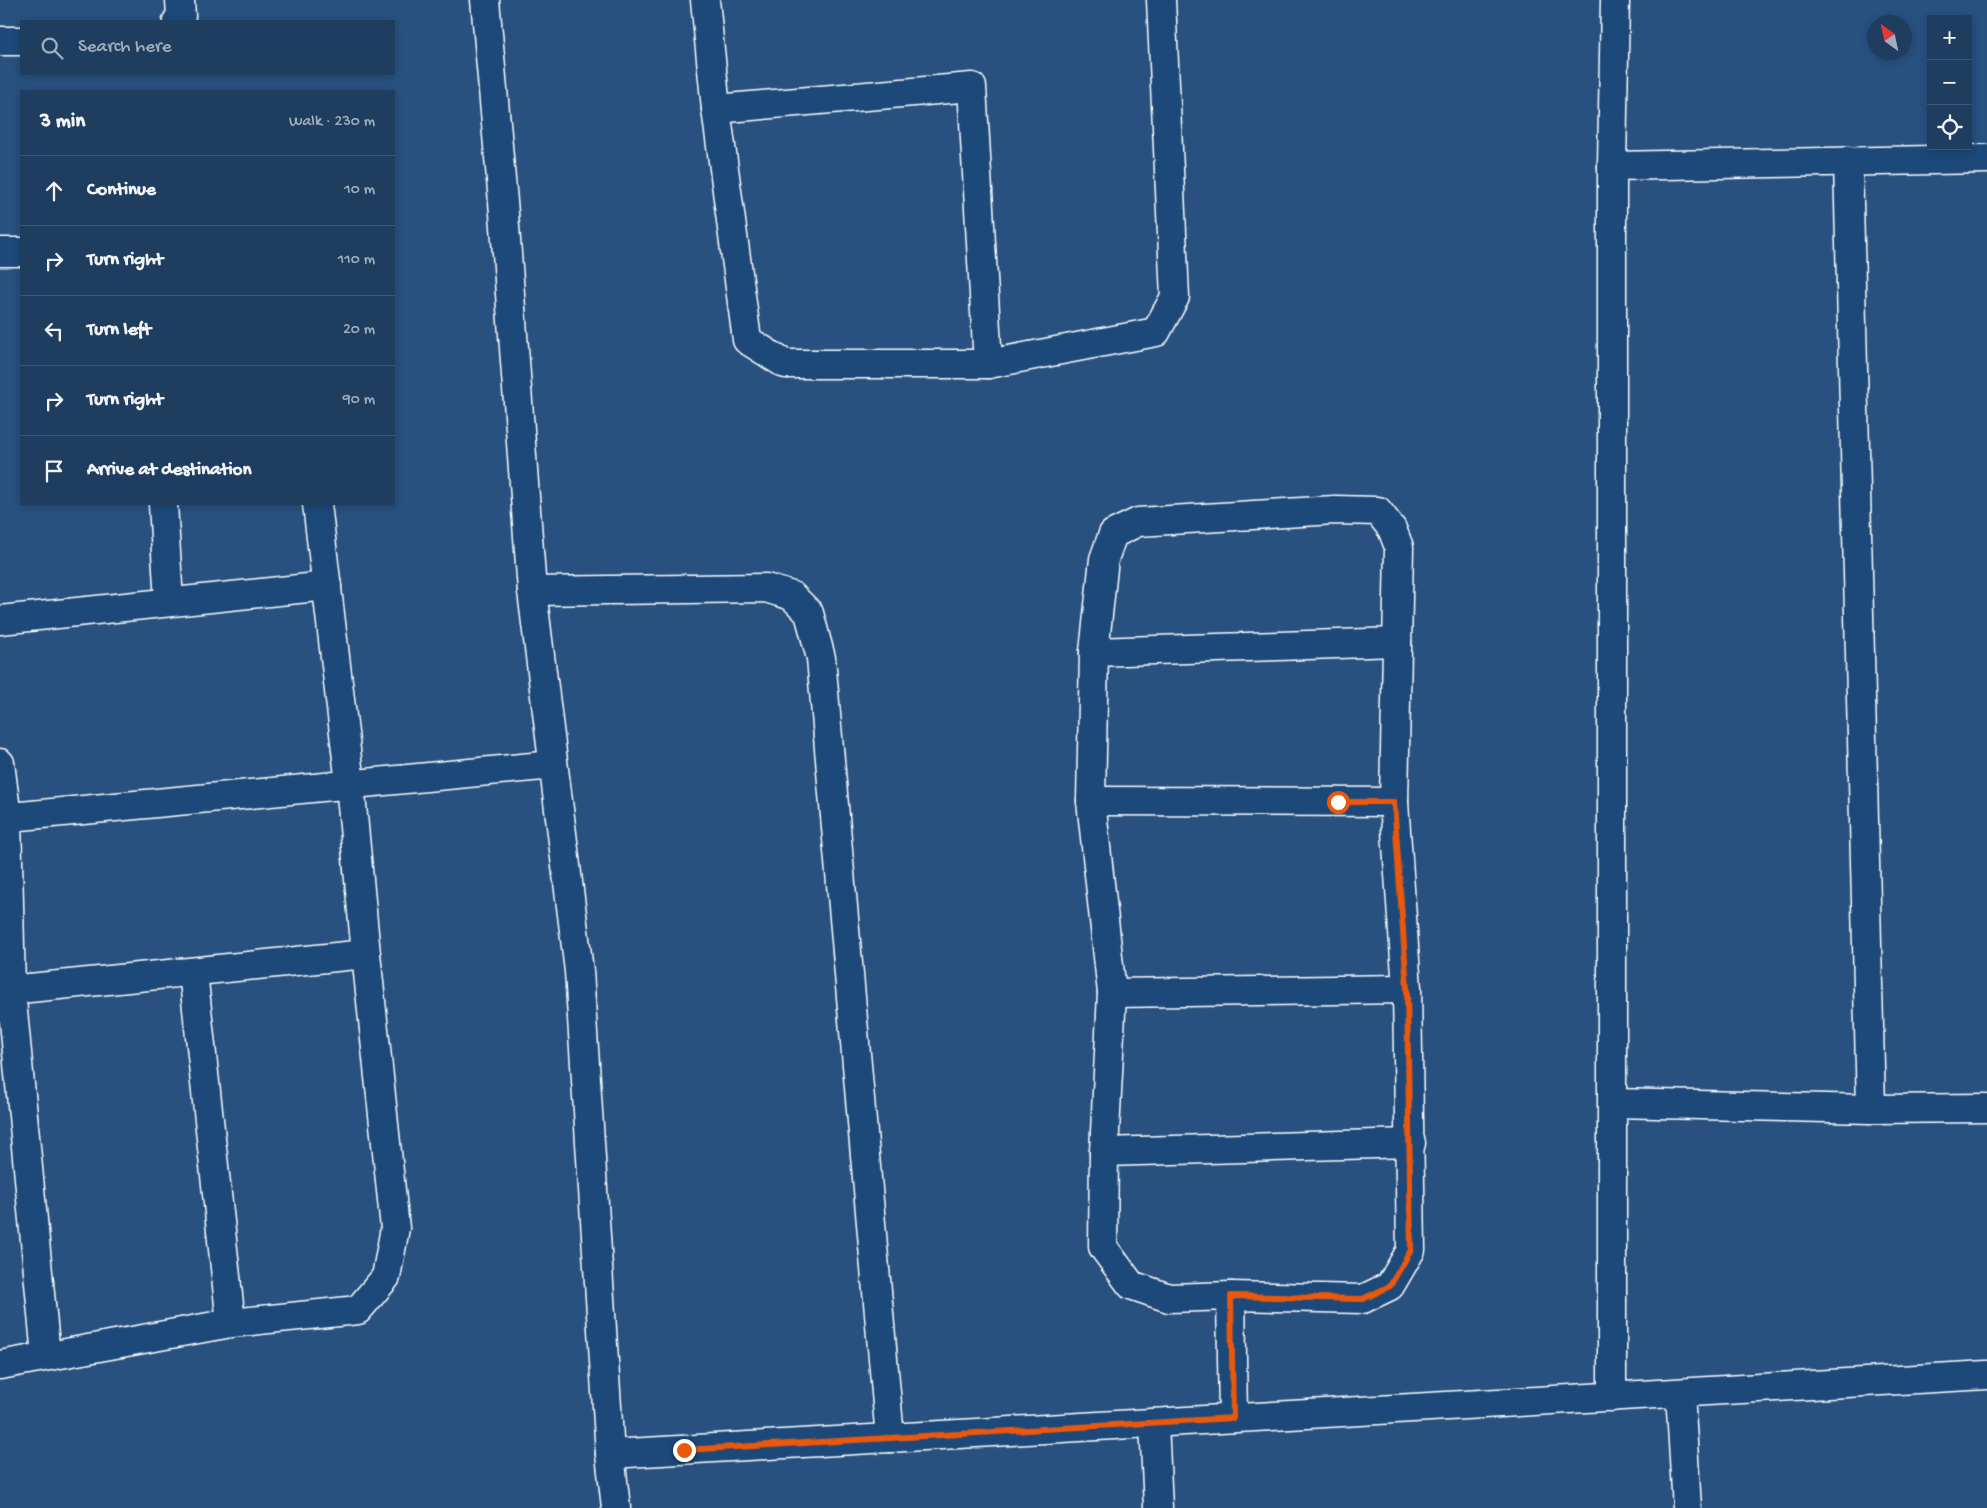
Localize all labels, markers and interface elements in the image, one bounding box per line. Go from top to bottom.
north arrow [1867,15,1912,60]
map controls [1927,15,1972,150]
button: + [1927,15,1972,60]
search box [20,20,395,75]
icon: search [38,34,66,62]
text: Search here [78,36,172,59]
button: − [1927,60,1972,105]
button: locate [1927,105,1972,150]
text: 3 min [40,110,85,135]
text: Walk · 230 m [289,113,375,132]
icon: ahead [40,177,68,205]
text: Continue [87,179,156,202]
text: 10 m [344,181,375,200]
icon: right [40,247,68,275]
text: Turn right [87,249,163,272]
text: 110 m [338,251,375,270]
icon: left [40,317,68,345]
text: Turn left [87,319,151,342]
text: 20 m [343,321,375,340]
icon: right [40,387,68,415]
text: Turn right [87,389,163,412]
text: 90 m [343,391,375,410]
icon: arrive [40,457,68,485]
text: Arrive at destination [87,459,251,482]
route start [1327,791,1350,814]
route end [673,1439,696,1462]

